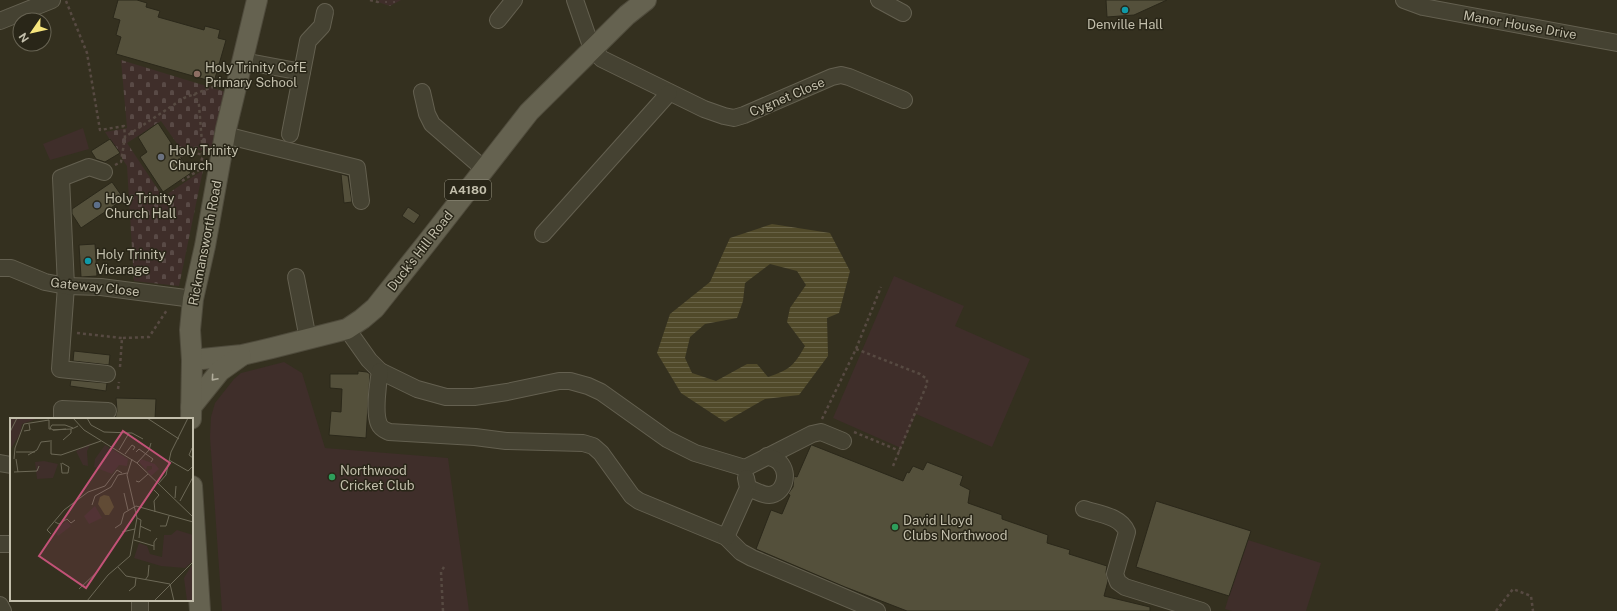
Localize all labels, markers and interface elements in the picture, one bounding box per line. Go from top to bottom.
marker: Denville Hall [1120,5,1130,15]
street label: Manor House Drive [1462,8,1578,42]
north arrow [12,12,52,52]
place label: Denville Hall [1087,17,1163,32]
text: N [16,31,31,45]
place label: Holy Trinity CofE Primary School [205,60,307,90]
marker: Holy Trinity CofE Primary School [192,69,202,79]
street label: Cygnet Close [747,74,827,120]
place label: Holy Trinity Church [169,143,238,173]
marker: Holy Trinity Church [156,152,166,162]
street label: Rickmansworth Road [185,179,225,307]
road number: A4180 [445,180,491,200]
place label: Holy Trinity Church Hall [105,191,177,221]
marker: Holy Trinity Church Hall [92,200,102,210]
street label: Duck's Hill Road [384,208,456,294]
place label: Holy Trinity Vicarage [96,247,165,277]
marker: Holy Trinity Vicarage [83,256,93,266]
street label: Gateway Close [50,275,140,299]
one-way arrow [211,373,218,381]
inset map [10,418,193,601]
place label: Northwood Cricket Club [340,463,415,493]
marker: Northwood Cricket Club [327,472,337,482]
place label: David Lloyd Clubs Northwood [903,513,1007,543]
marker: David Lloyd Clubs Northwood [890,522,900,532]

